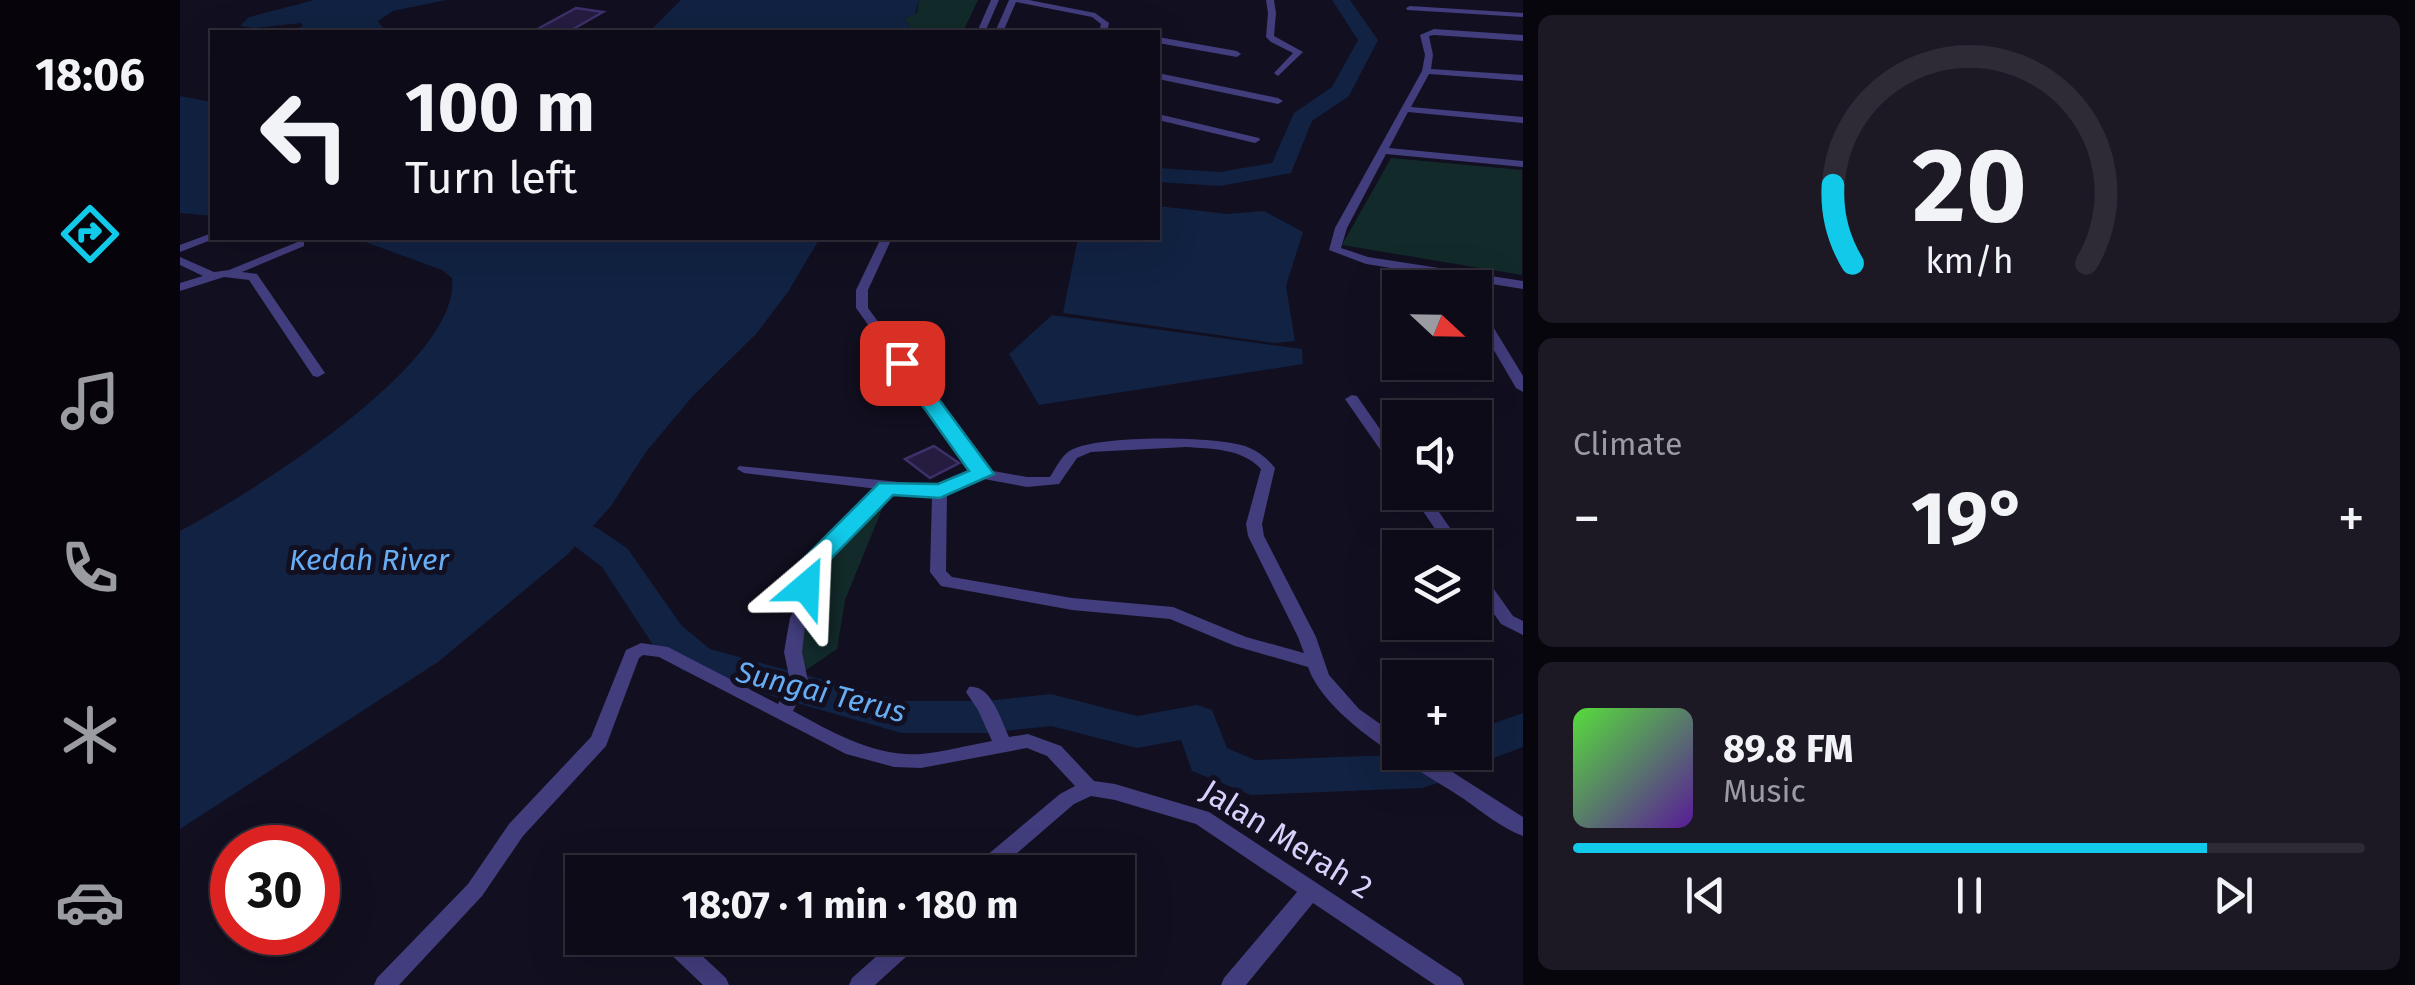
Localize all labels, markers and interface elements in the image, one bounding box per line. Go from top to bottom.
text: 18:06 [35,48,145,102]
text: 100 m [405,66,595,150]
icon: left [240,70,370,200]
text: 20 [1912,124,2026,249]
text: Turn left [405,151,577,205]
icon: directions [55,199,125,269]
text: km/h [1925,240,2013,282]
north arrow [1382,270,1492,380]
map controls [1382,270,1492,770]
pin [860,321,945,406]
icon: arrive [875,336,930,391]
icon: music [55,366,125,436]
button: sound [1382,400,1492,510]
text: Climate [1573,425,1682,463]
text: 19° [1911,474,2027,564]
text: − [1573,486,1601,552]
text: + [2338,486,2365,552]
button: layers [1382,530,1492,640]
icon: phone [55,533,125,603]
position arrow [754,535,858,639]
water label: Kedah River [289,542,451,578]
water label: Sungai Terus [732,653,910,730]
button: + [1382,660,1492,770]
icon: climate [55,700,125,770]
text: 89.8 FM [1723,726,1853,772]
street label: Jalan Merah 2 [1194,771,1380,907]
text: Music [1723,772,1806,810]
speed limit sign: 30 [210,825,340,955]
icon: car [55,867,125,937]
icon: previous [1678,868,1733,923]
icon: pause [1942,868,1997,923]
icon: next [2206,868,2261,923]
text: 18:07 · 1 min · 180 m [682,882,1018,928]

